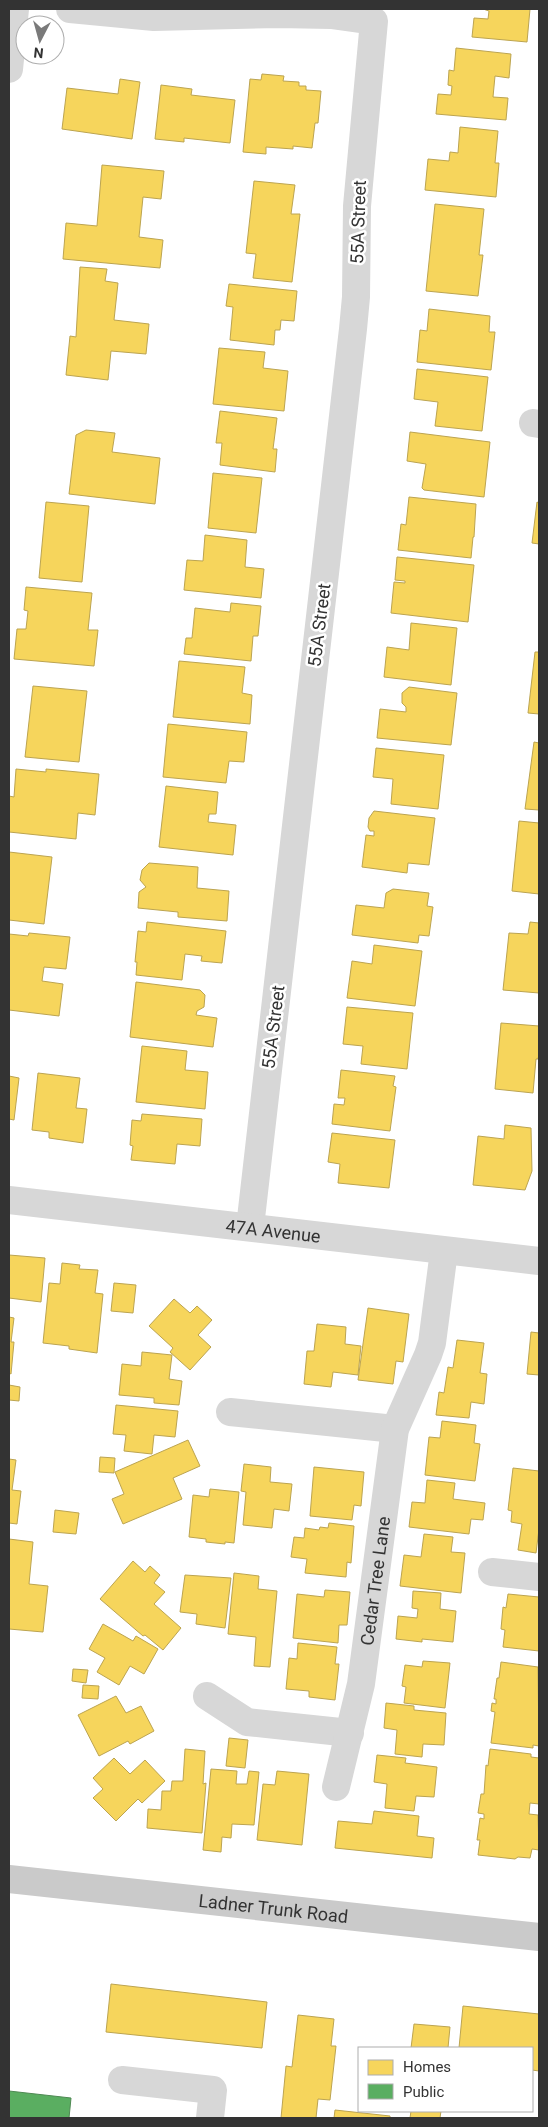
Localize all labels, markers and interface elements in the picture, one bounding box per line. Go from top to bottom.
north arrow [15,15,65,65]
text: N [33,44,44,61]
street label: 55A Street [346,180,370,264]
street label: 55A Street [303,582,335,668]
street label: 55A Street [257,984,289,1070]
street label: 47A Avenue [225,1215,322,1246]
street label: Cedar Tree Lane [356,1515,394,1647]
street label: Ladner Trunk Road [198,1889,349,1927]
legend [358,2047,533,2112]
text: Homes [403,2058,451,2076]
text: Public [403,2083,444,2101]

